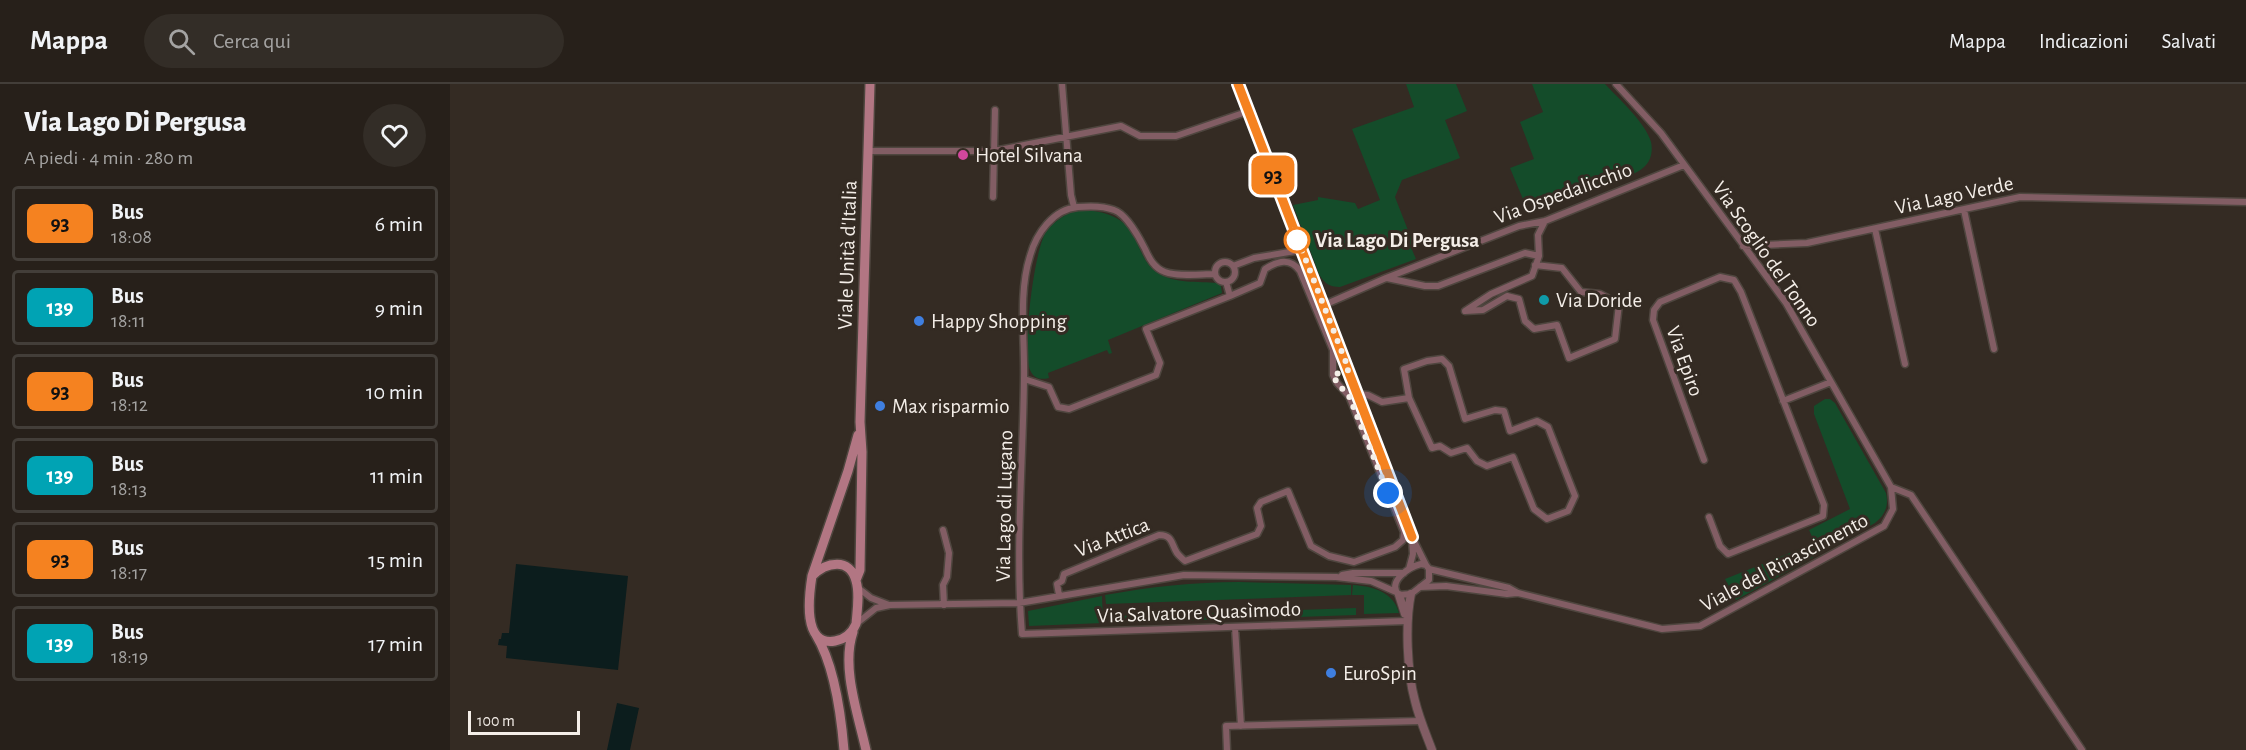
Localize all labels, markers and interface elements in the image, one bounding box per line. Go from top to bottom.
search box [144,14,564,68]
icon: search [165,25,198,58]
text: Mappa [30,27,108,55]
text: Cerca qui [213,30,291,52]
text: Mappa [1949,31,2006,52]
text: Indicazioni [2039,31,2129,52]
text: Salvati [2162,31,2216,52]
button: heart [363,104,426,167]
text: Via Lago Di Pergusa [24,109,246,137]
place label: Hotel Silvana [975,145,1083,166]
text: A piedi · 4 min · 280 m [24,148,193,168]
marker: Hotel Silvana [956,148,970,162]
line badge: 93 [1246,156,1300,194]
street label: Via Ospedalicchio [1491,159,1635,228]
text: 93 [1263,165,1283,186]
street label: Via Lago Verde [1893,173,2015,218]
street label: Via Scoglio del Tonno [1709,178,1825,331]
street label: Viale Unità d'Italia [834,180,861,330]
text: Bus [111,201,144,223]
text: 93 [50,213,70,234]
text: 6 min [375,213,423,235]
text: 18:08 [111,227,152,247]
marker: Via Lago Di Pergusa [1284,227,1310,253]
place label: Via Lago Di Pergusa [1315,230,1479,251]
text: Bus [111,285,144,307]
place label: Via Doride [1556,290,1642,311]
marker: Via Doride [1537,293,1551,307]
text: 139 [47,297,73,318]
text: 9 min [375,297,423,319]
text: 18:11 [111,311,146,331]
place label: Happy Shopping [931,311,1067,332]
marker: Happy Shopping [912,314,926,328]
street label: Via Epiro [1662,323,1707,399]
text: Bus [111,369,144,391]
text: 93 [50,381,70,402]
text: 10 min [366,381,423,403]
text: 18:12 [111,395,148,415]
place label: Max risparmio [892,396,1009,417]
marker: Max risparmio [873,399,887,413]
street label: Via Lago di Lugano [993,430,1016,582]
text: Bus [111,453,144,475]
text: 139 [47,465,73,486]
text: 11 min [370,465,423,487]
your location [1373,478,1403,508]
text: 18:13 [111,479,147,499]
street label: Viale del Rinascimento [1697,509,1871,615]
street label: Via Attica [1072,514,1153,561]
text: Bus [111,537,144,559]
text: 93 [50,549,70,570]
text: 15 min [368,549,423,571]
text: 18:17 [111,563,147,583]
street label: Via Salvatore Quasìmodo [1097,598,1301,627]
text: Bus [111,621,144,643]
text: 139 [47,633,73,654]
text: 17 min [368,633,423,655]
text: 18:19 [111,647,148,667]
place label: EuroSpin [1343,663,1417,684]
marker: EuroSpin [1324,666,1338,680]
scale bar [468,708,580,736]
text: 100 m [477,713,515,729]

